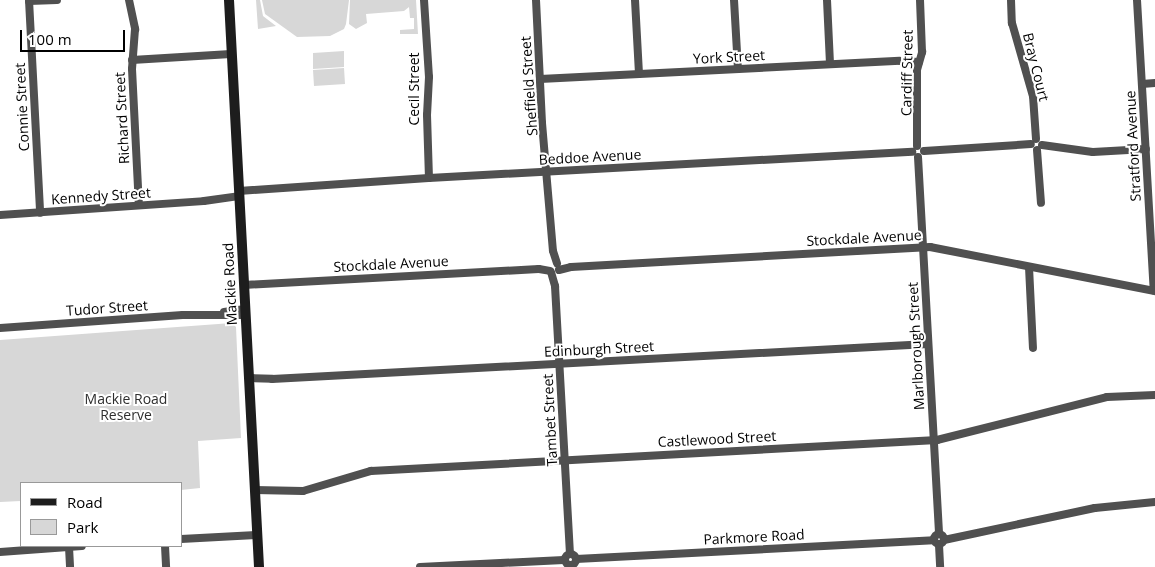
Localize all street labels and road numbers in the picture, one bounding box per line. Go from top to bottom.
street label: Cardiff Street [898,30,916,116]
street label: Bray Court [1019,31,1053,103]
street label: Sheffield Street [517,36,541,136]
street label: York Street [693,47,765,67]
street label: Cecil Street [406,52,422,126]
street label: Connie Street [11,62,33,152]
street label: Richard Street [111,71,133,165]
street label: Stratford Avenue [1122,90,1144,202]
street label: Beddoe Avenue [538,146,642,168]
street label: Kennedy Street [51,184,151,208]
street label: Stockdale Avenue [806,227,922,249]
street label: Mackie Road [219,242,241,326]
street label: Stockdale Avenue [333,253,449,275]
street label: Marlborough Street [904,282,928,410]
street label: Tudor Street [66,297,148,319]
street label: Edinburgh Street [544,338,654,360]
street label: Tambet Street [539,373,561,467]
street label: Castlewood Street [657,428,777,450]
street label: Parkmore Road [703,526,805,548]

